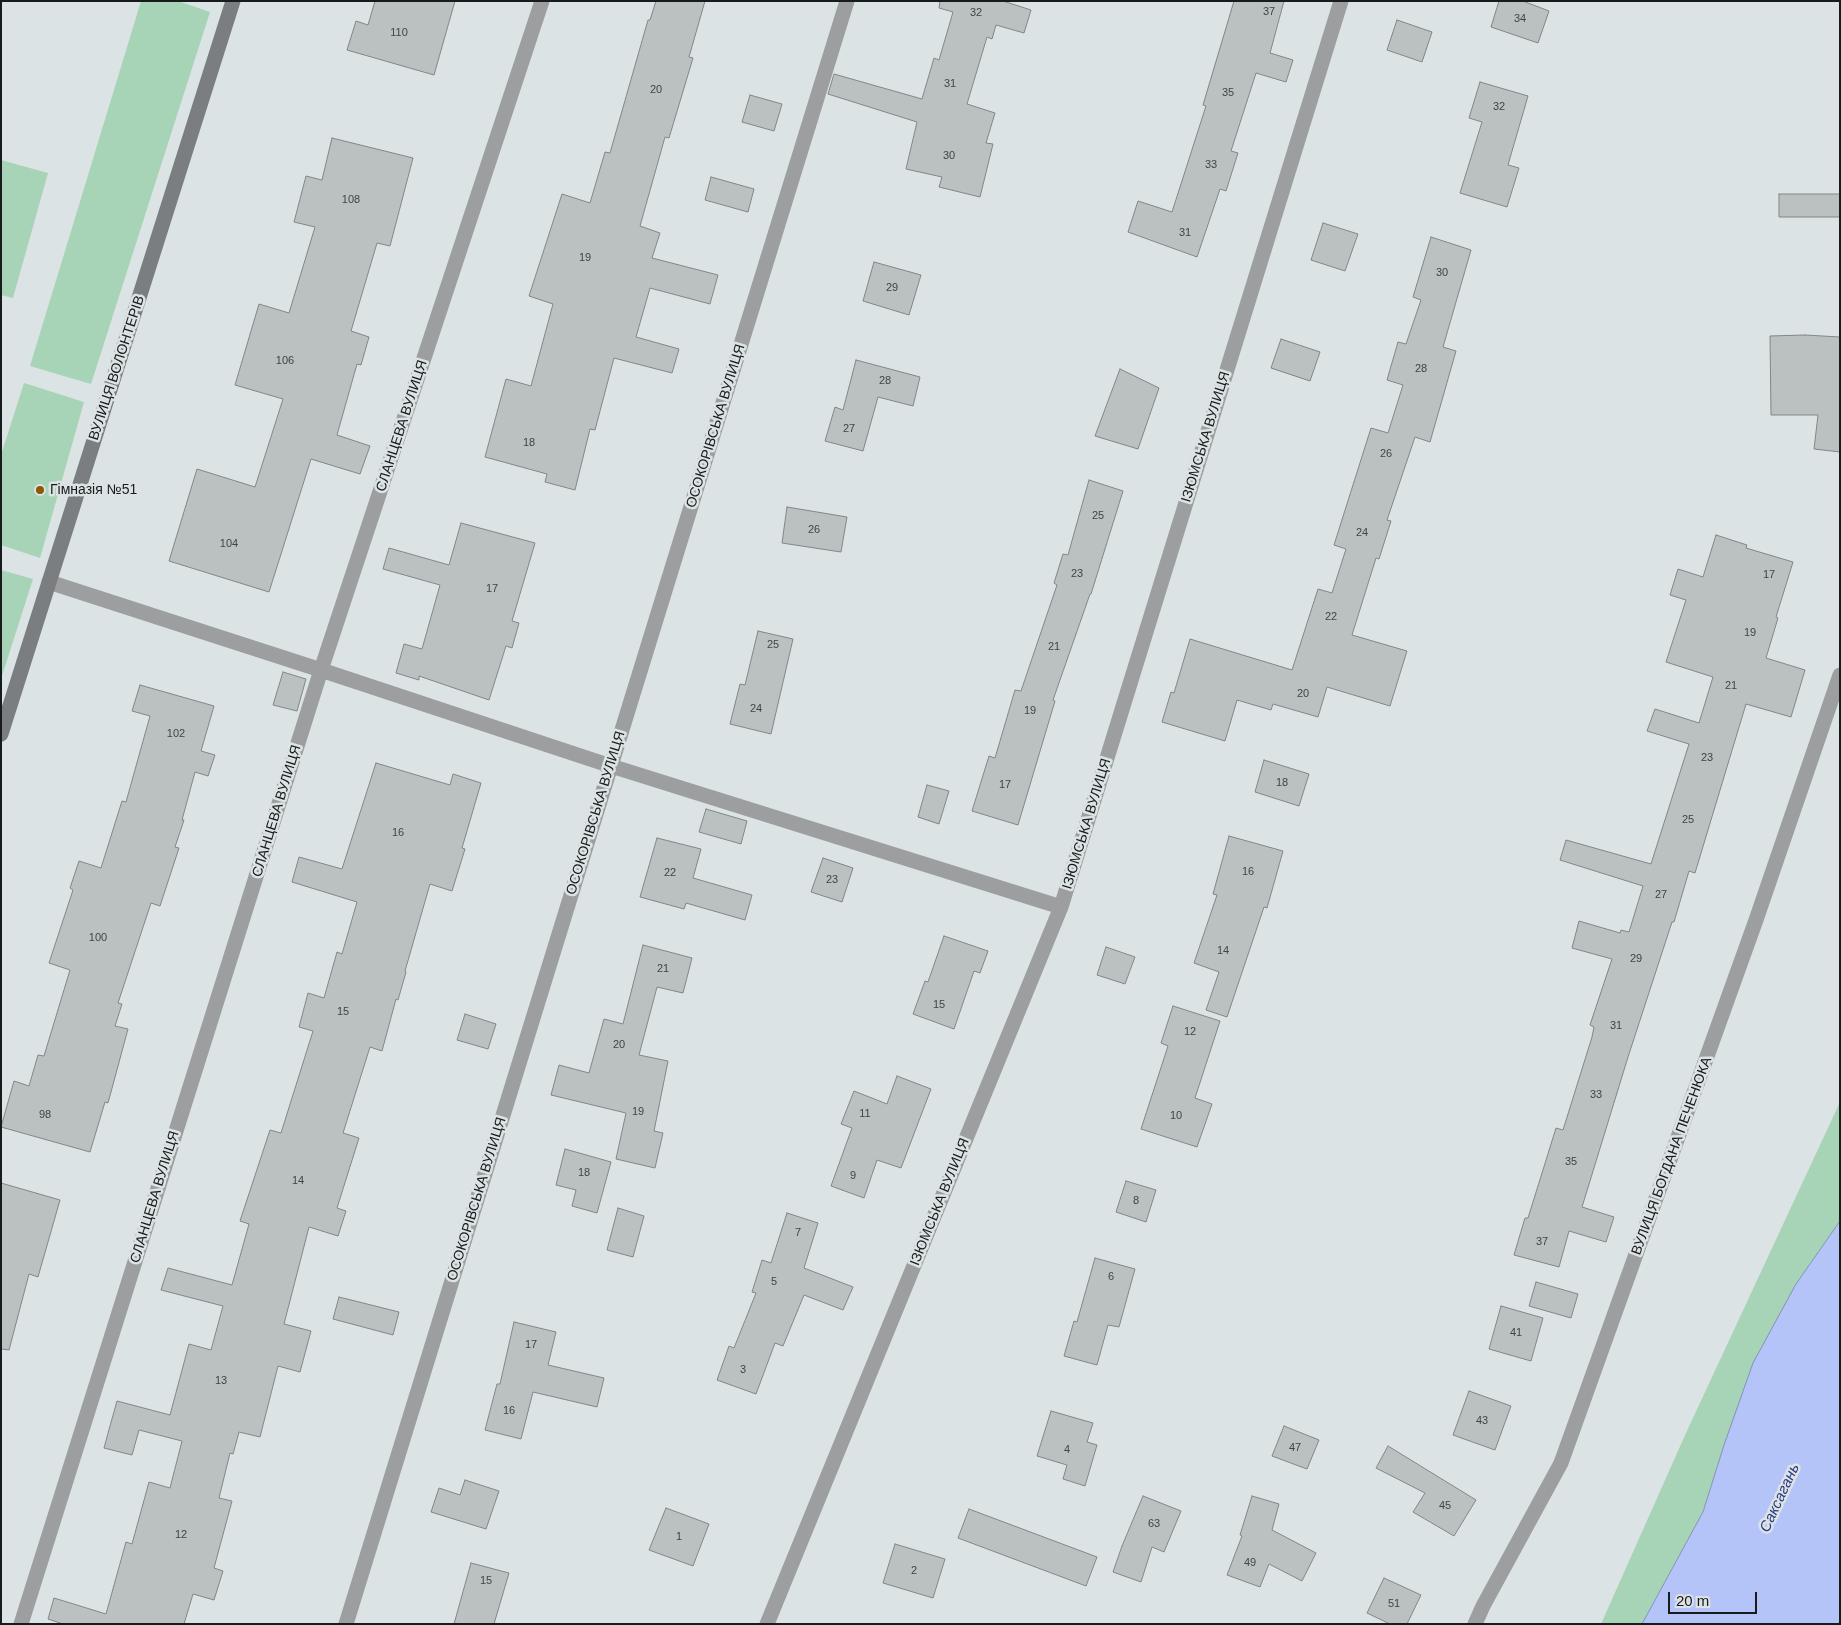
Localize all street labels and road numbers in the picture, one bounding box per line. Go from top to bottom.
street label: ВУЛИЦЯ ВОЛОНТЕРІВ [86,294,148,442]
street label: ОСОКОРІВСЬКА ВУЛИЦЯ [683,342,749,510]
street label: СЛАНЦЕВА ВУЛИЦЯ [373,358,431,494]
street label: ІЗЮМСЬКА ВУЛИЦЯ [1178,370,1234,504]
street label: ОСОКОРІВСЬКА ВУЛИЦЯ [563,729,629,897]
street label: СЛАНЦЕВА ВУЛИЦЯ [249,743,305,879]
street label: ІЗЮМСЬКА ВУЛИЦЯ [1059,757,1115,891]
street label: ВУЛИЦЯ БОГДАНА ПЕЧЕНЮКА [1628,1055,1716,1257]
street label: ОСОКОРІВСЬКА ВУЛИЦЯ [444,1115,510,1283]
street label: СЛАНЦЕВА ВУЛИЦЯ [127,1129,183,1265]
street label: ІЗЮМСЬКА ВУЛИЦЯ [907,1136,973,1268]

